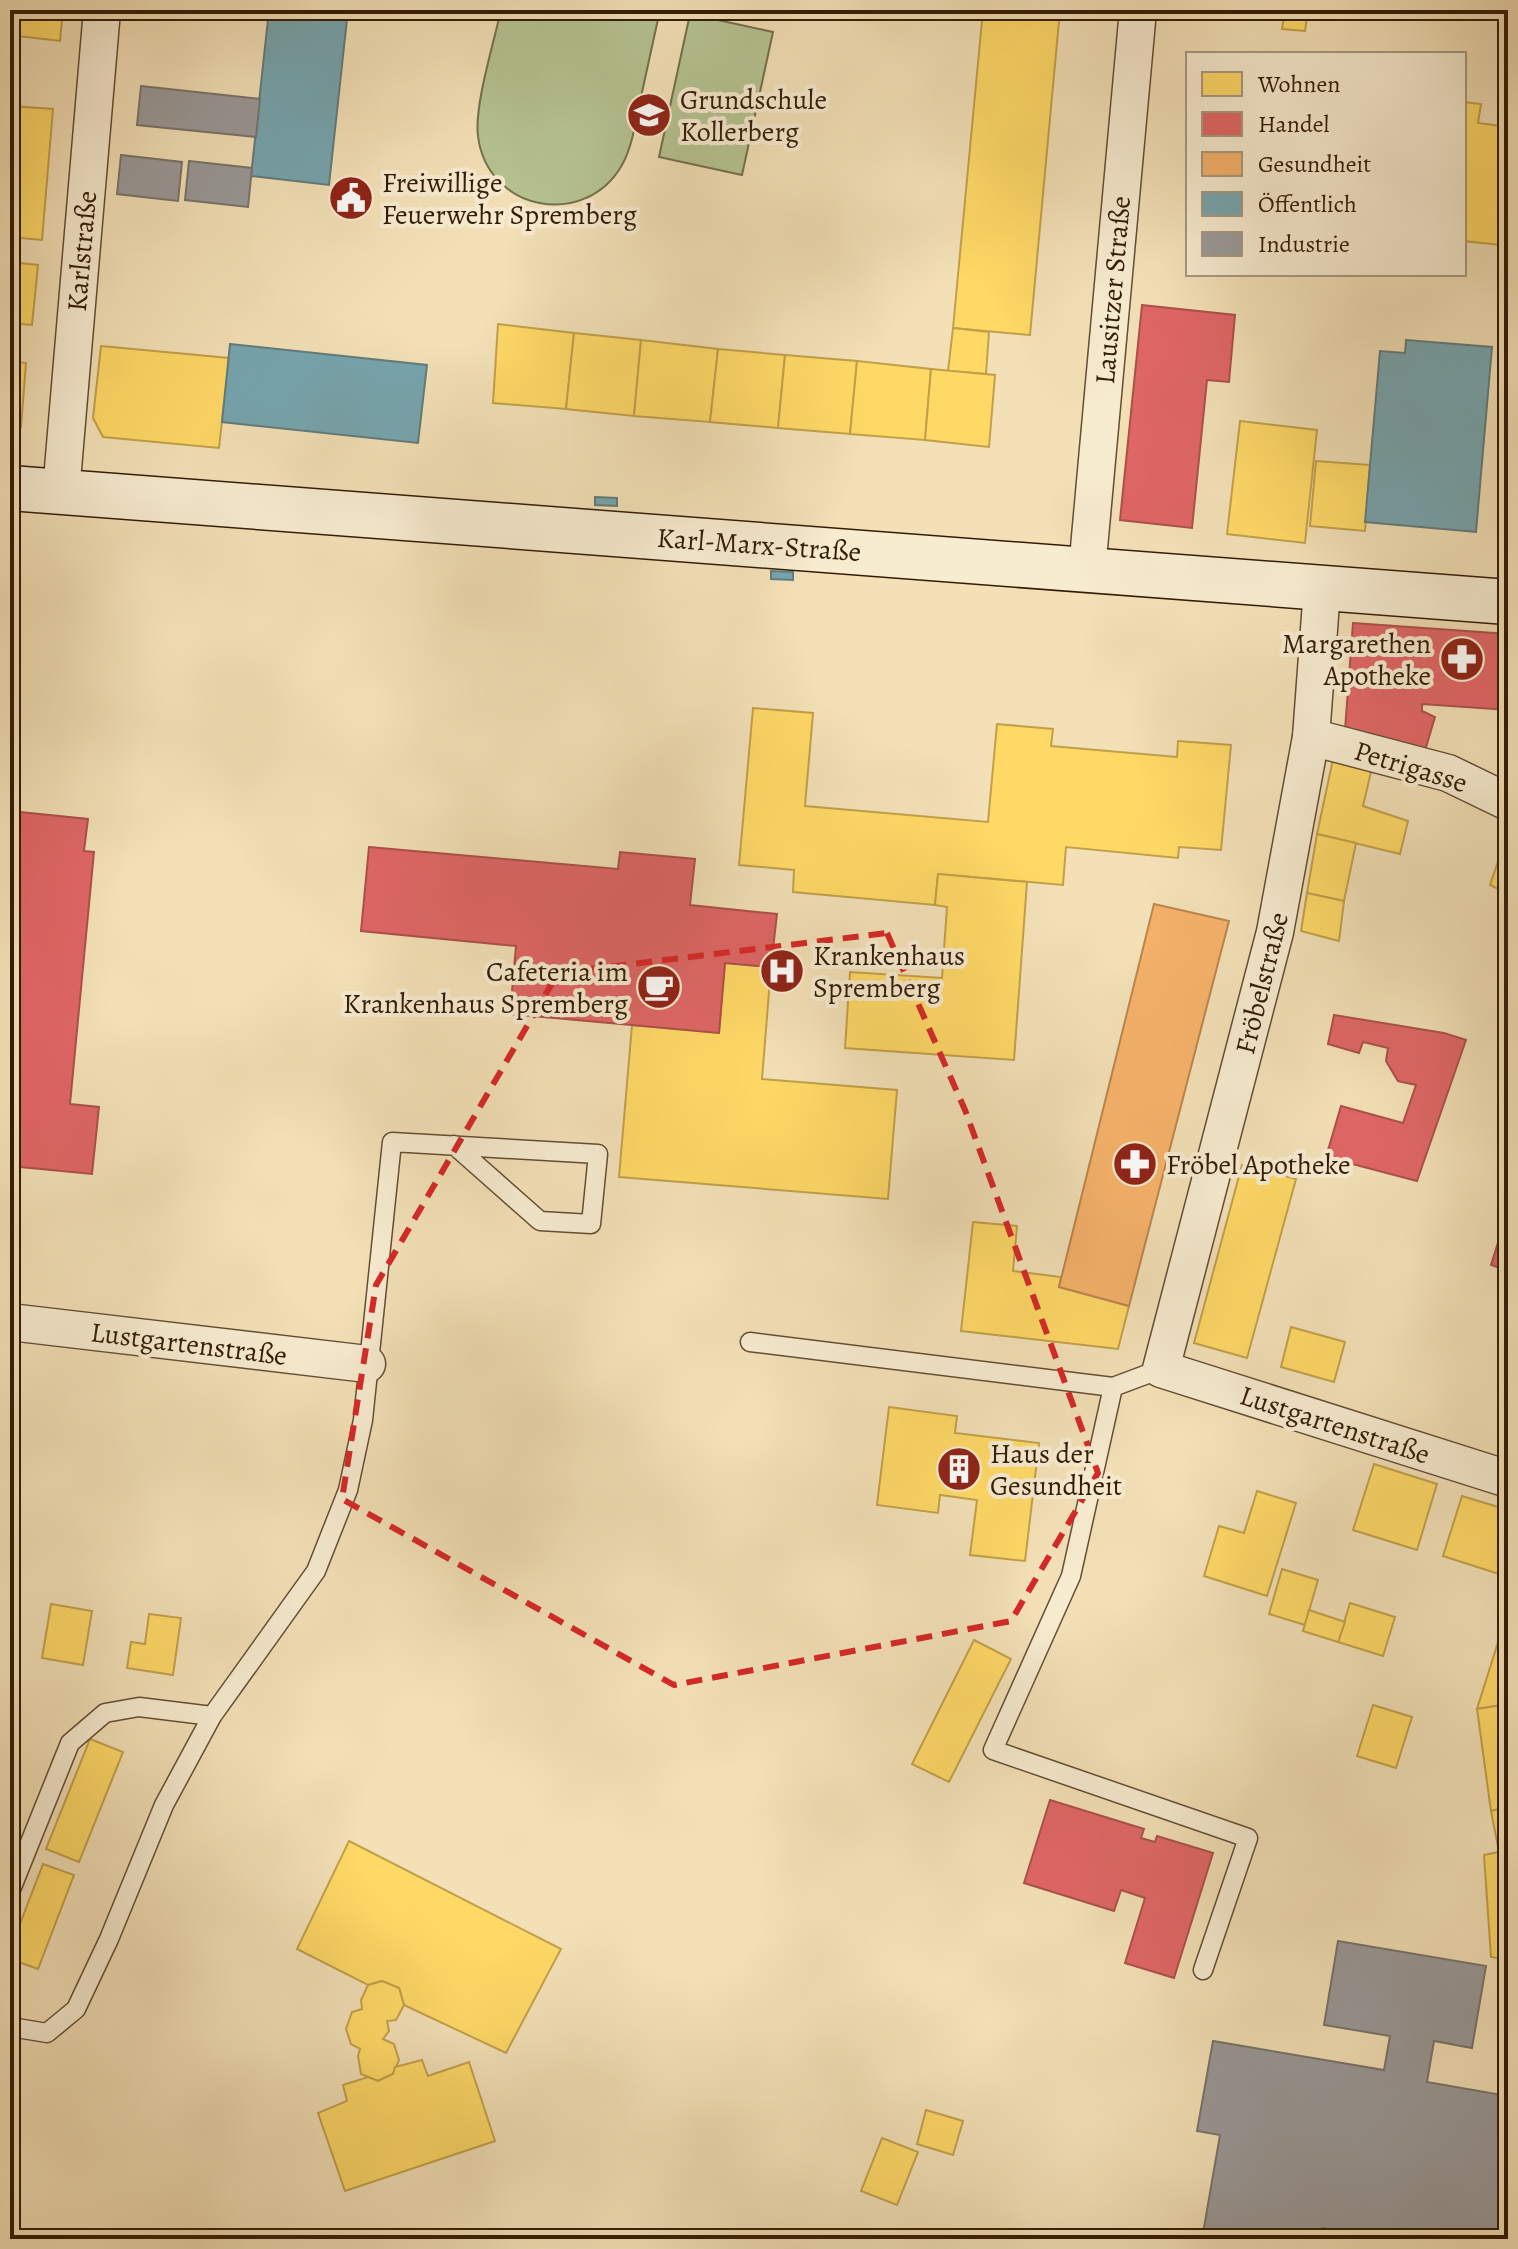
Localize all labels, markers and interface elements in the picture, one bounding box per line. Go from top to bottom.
legend [1186,52,1466,276]
text: Wohnen [1257,68,1340,100]
place label: Grundschule Kollerberg [680,81,827,151]
school or university icon: Grundschule Kollerberg [625,91,673,139]
text: Handel [1258,108,1330,140]
text: Gesundheit [1258,148,1371,180]
place label: Freiwillige Feuerwehr Spremberg [382,164,637,234]
public building icon: Freiwillige Feuerwehr Spremberg [327,174,375,222]
text: Öffentlich [1258,188,1357,220]
street label: Karlstraße [58,189,106,313]
street label: Lausitzer Straße [1086,194,1140,386]
text: Industrie [1258,228,1350,260]
street label: Karl-Marx-Straße [656,519,862,571]
place label: Margarethen Apotheke [1282,625,1431,695]
pharmacy icon: Margarethen Apotheke [1438,635,1486,683]
street label: Petrigasse [1350,732,1472,802]
street label: Fröbelstraße [1226,908,1298,1058]
place label: Krankenhaus Spremberg [813,937,965,1007]
hospital icon: Krankenhaus Spremberg [758,947,806,995]
place label: Cafeteria im Krankenhaus Spremberg [343,953,628,1023]
cafe icon: Cafeteria im Krankenhaus Spremberg [635,963,683,1011]
pharmacy icon: Fröbel Apotheke [1111,1140,1159,1188]
place label: Fröbel Apotheke [1166,1146,1350,1184]
street label: Lustgartenstraße [89,1313,289,1375]
street label: Lustgartenstraße [1235,1376,1434,1474]
place label: Haus der Gesundheit [990,1435,1122,1505]
building icon: Haus der Gesundheit [935,1445,983,1493]

